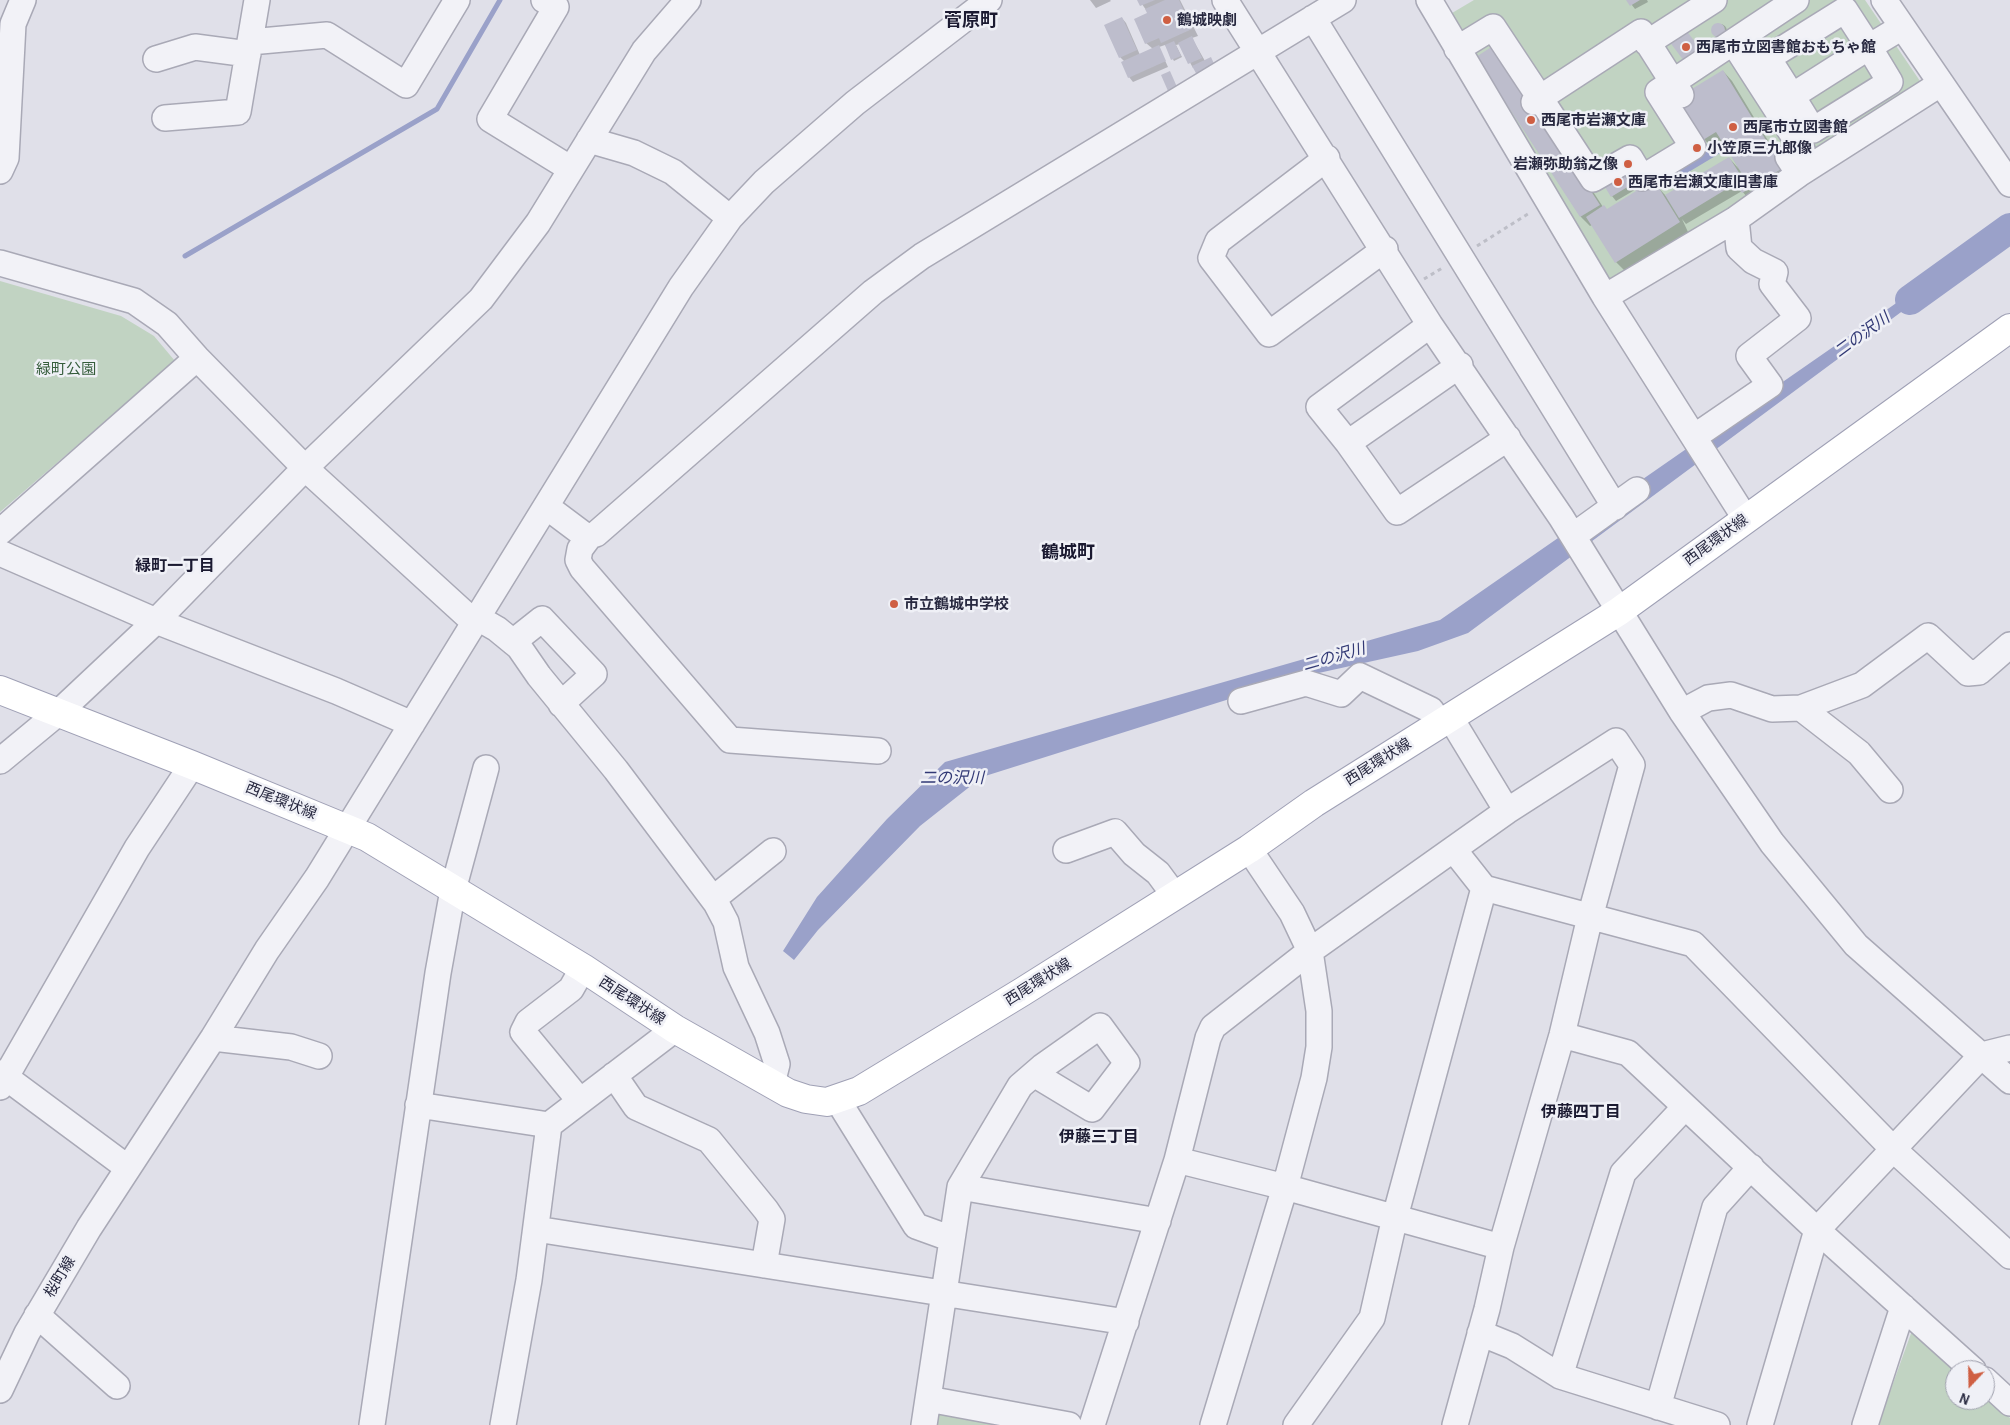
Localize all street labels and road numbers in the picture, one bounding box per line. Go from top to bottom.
street label: 西尾環状線 [1680,511,1752,569]
street label: 西尾環状線 [1341,734,1415,790]
street label: 西尾環状線 [243,779,319,823]
street label: 西尾環状線 [1001,954,1075,1010]
street label: 西尾環状線 [596,973,668,1029]
street label: 桜町線 [41,1253,79,1301]

